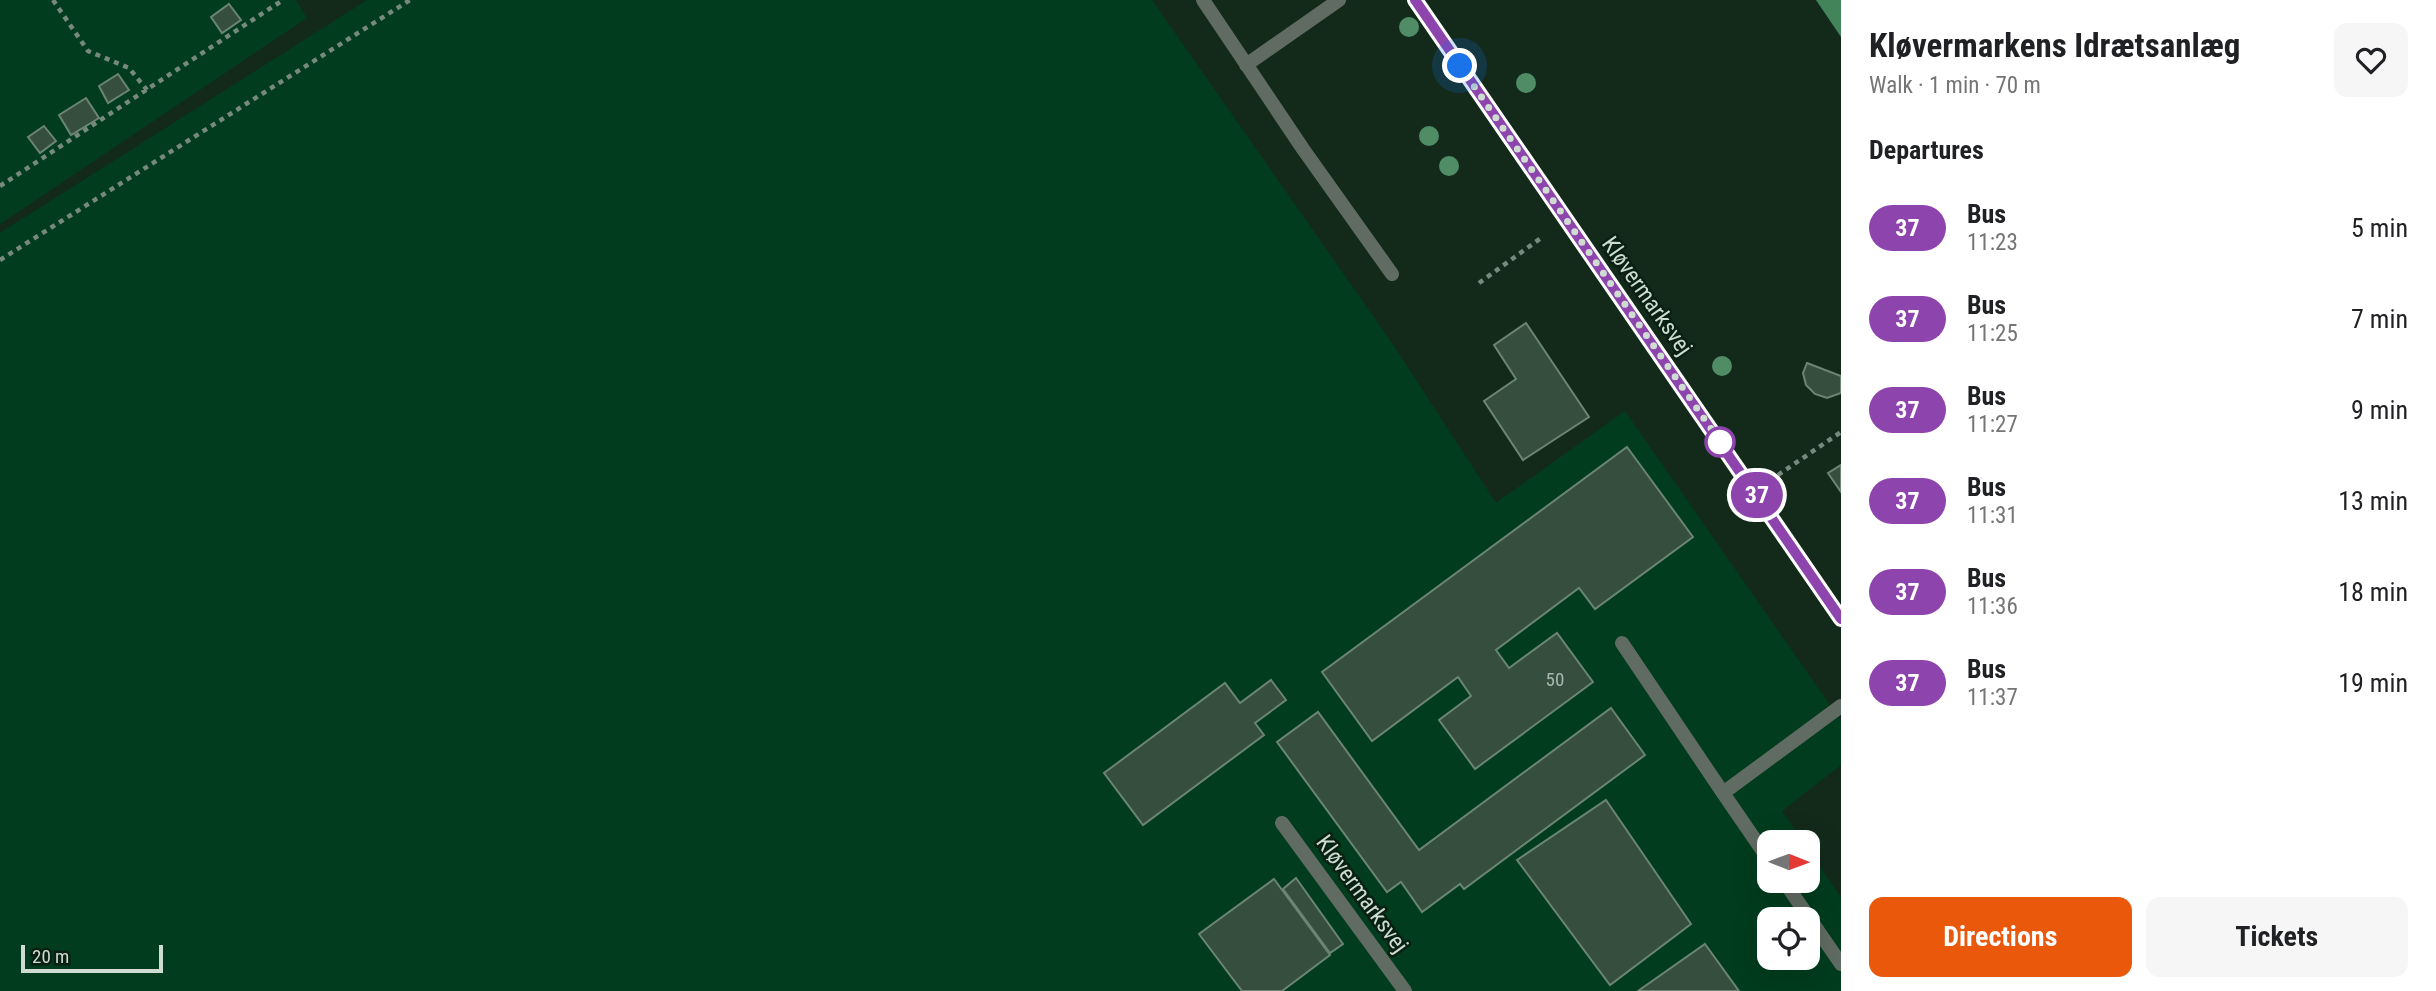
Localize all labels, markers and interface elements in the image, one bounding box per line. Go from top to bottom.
button: heart [2334,23,2408,97]
text: Kløvermarkens Idrætsanlæg [1869,26,2240,65]
your location [1442,48,1477,83]
text: Walk · 1 min · 70 m [1869,72,2041,99]
text: Departures [1869,135,1984,165]
text: Bus [1967,199,2006,229]
text: 5 min [2351,213,2408,243]
text: 37 [1895,214,1920,242]
text: 11:23 [1967,229,2018,256]
street label: Kløvermarksvej [1596,231,1698,361]
text: Bus [1967,290,2006,320]
text: 7 min [2351,304,2408,334]
text: 37 [1895,305,1920,333]
text: 11:25 [1967,320,2018,347]
text: Bus [1967,381,2006,411]
text: 9 min [2351,395,2408,425]
text: 37 [1895,396,1920,424]
text: 11:27 [1967,411,2018,438]
unlabelled marker [1705,427,1735,457]
line badge: 37 [1726,472,1788,518]
text: Bus [1967,472,2006,502]
text: 37 [1745,481,1769,509]
text: 13 min [2338,486,2408,516]
text: 37 [1895,487,1920,515]
text: 11:31 [1967,502,2018,529]
text: Bus [1967,563,2006,593]
text: 18 min [2338,577,2408,607]
text: 37 [1895,578,1920,606]
text: 11:36 [1967,593,2018,620]
text: Bus [1967,654,2006,684]
house number: 50 [1546,668,1564,691]
text: 19 min [2338,668,2408,698]
text: 37 [1895,669,1920,697]
text: 11:37 [1967,684,2018,711]
street label: Kløvermarksvej [1310,830,1414,958]
north arrow [1757,830,1820,892]
map controls [1757,830,1820,970]
button: Directions [1869,897,2132,977]
button: Tickets [2146,897,2408,977]
button: locate [1757,907,1820,970]
scale bar [21,942,163,974]
text: 20 m [32,945,69,968]

